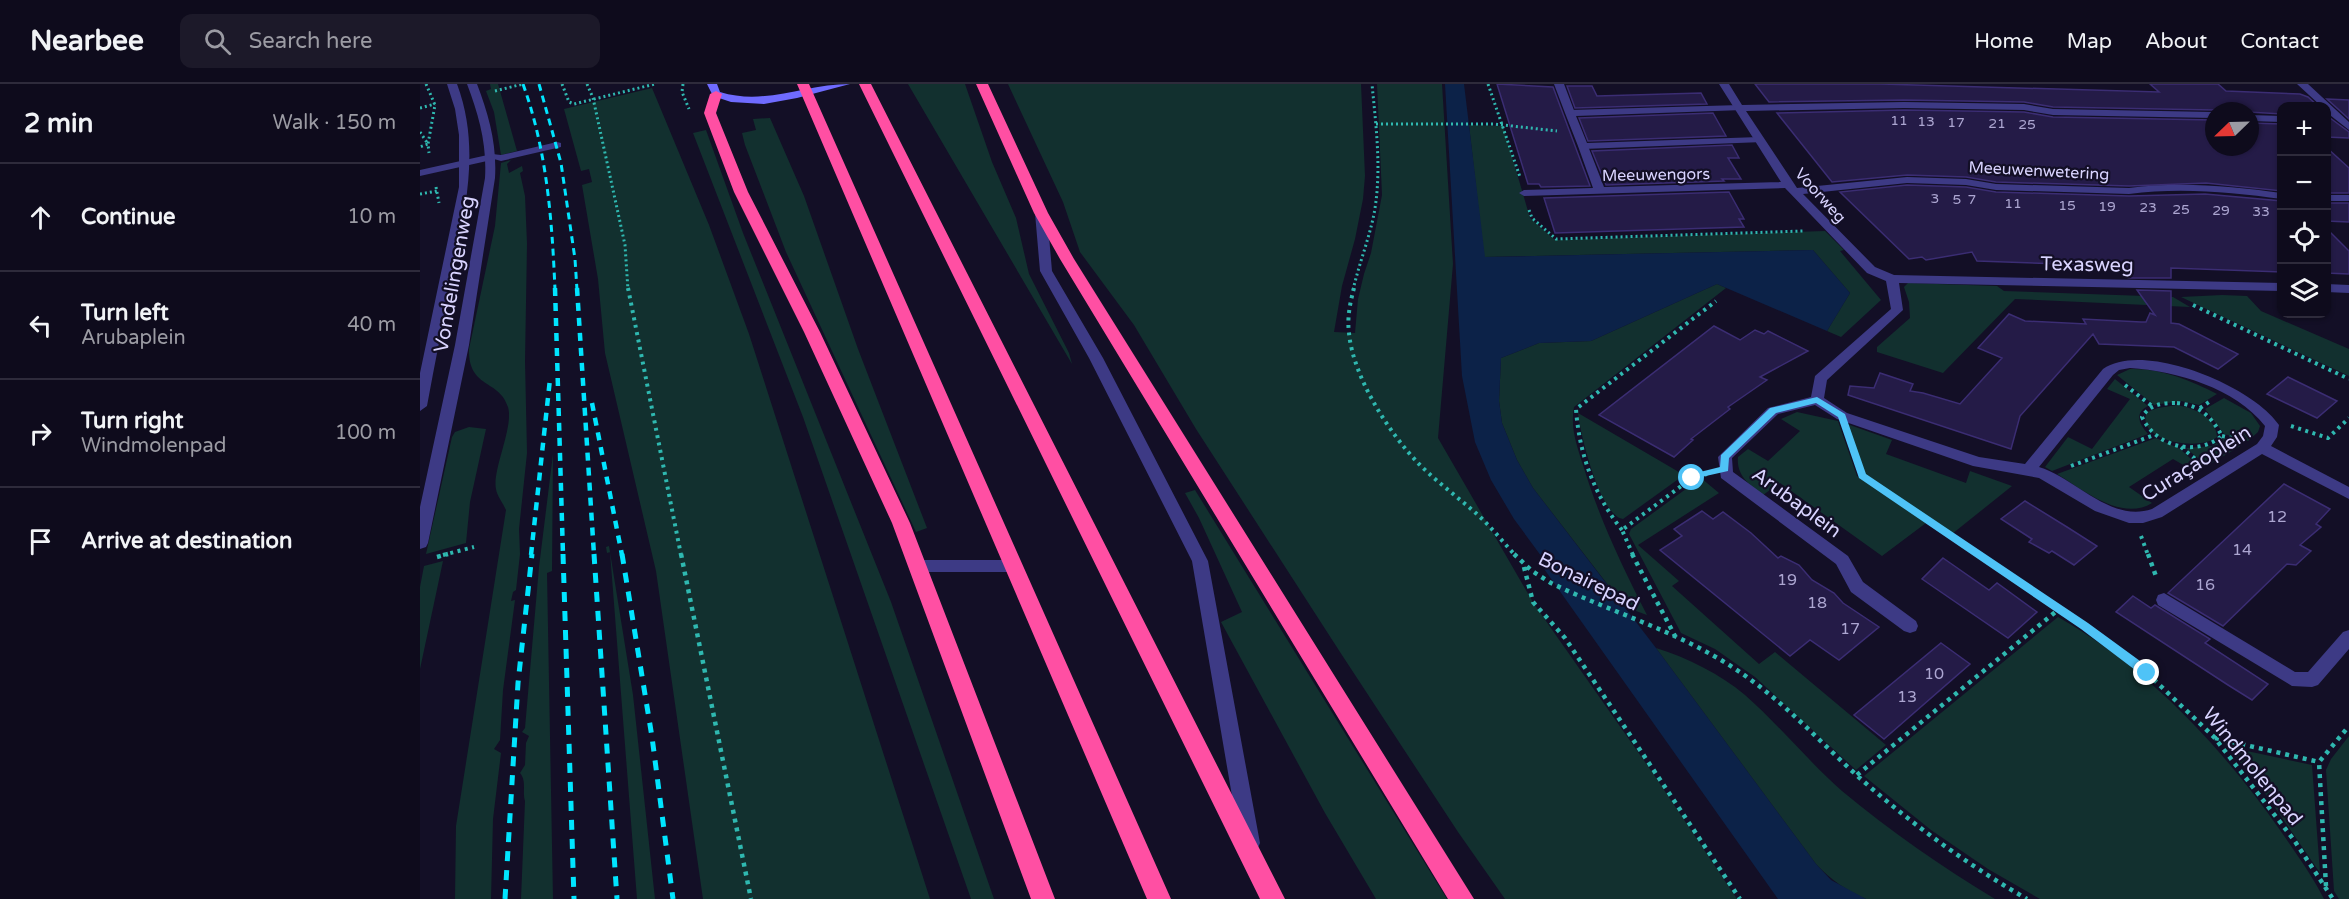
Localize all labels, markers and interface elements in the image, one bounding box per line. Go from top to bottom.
search box [180,14,600,68]
text: Nearbee [30,24,144,58]
icon: search [201,25,234,58]
text: Search here [249,28,372,54]
text: Home [1974,29,2034,54]
text: Map [2067,29,2112,54]
text: About [2145,29,2207,54]
text: Contact [2240,29,2319,54]
north arrow [2205,102,2259,156]
map controls [2277,102,2331,318]
button: + [2277,102,2331,156]
text: 2 min [24,108,93,139]
text: Walk · 150 m [273,111,396,135]
house number: 11 [1890,112,1908,129]
house number: 13 [1917,113,1935,130]
house number: 17 [1947,114,1965,131]
house number: 21 [1988,115,2006,132]
house number: 25 [2018,116,2036,133]
button: − [2277,156,2331,210]
street label: Meeuwenwetering [1968,157,2110,185]
street label: Meeuwengors [1602,164,1710,186]
street label: Voorweg [1790,164,1850,227]
house number: 3 [1931,190,1939,207]
house number: 5 [1953,191,1961,208]
house number: 7 [1968,191,1976,208]
street label: Vondelingenweg [429,194,481,354]
house number: 11 [2004,195,2022,212]
house number: 15 [2058,197,2076,214]
house number: 19 [2098,198,2116,215]
house number: 23 [2139,199,2157,216]
icon: ahead [24,201,57,234]
house number: 25 [2172,201,2190,218]
house number: 29 [2212,202,2230,219]
house number: 33 [2252,203,2270,220]
text: Continue [81,204,176,230]
text: 10 m [347,205,396,229]
button: locate [2277,210,2331,264]
street label: Texasweg [2040,252,2134,278]
button: layers [2277,264,2331,318]
text: Turn left [81,300,169,326]
icon: left [24,309,57,342]
text: 40 m [347,313,396,337]
text: Arubaplein [81,326,186,350]
text: Turn right [81,408,183,434]
icon: right [24,417,57,450]
text: 100 m [335,421,396,445]
street label: Curaçaoplein [2137,421,2256,507]
text: Windmolenpad [81,434,226,458]
street label: Arubaplein [1747,462,1846,543]
route start [1678,464,1704,490]
house number: 12 [2267,507,2287,527]
icon: arrive [24,525,57,558]
text: Arrive at destination [81,528,292,554]
house number: 14 [2232,540,2252,560]
street label: Bonairepad [1534,547,1643,617]
house number: 19 [1777,570,1797,590]
house number: 16 [2195,575,2215,595]
house number: 18 [1807,593,1827,613]
house number: 17 [1840,619,1860,639]
route end [2133,659,2159,685]
house number: 10 [1924,664,1944,684]
house number: 13 [1897,687,1917,707]
street label: Windmolenpad [2197,703,2307,831]

